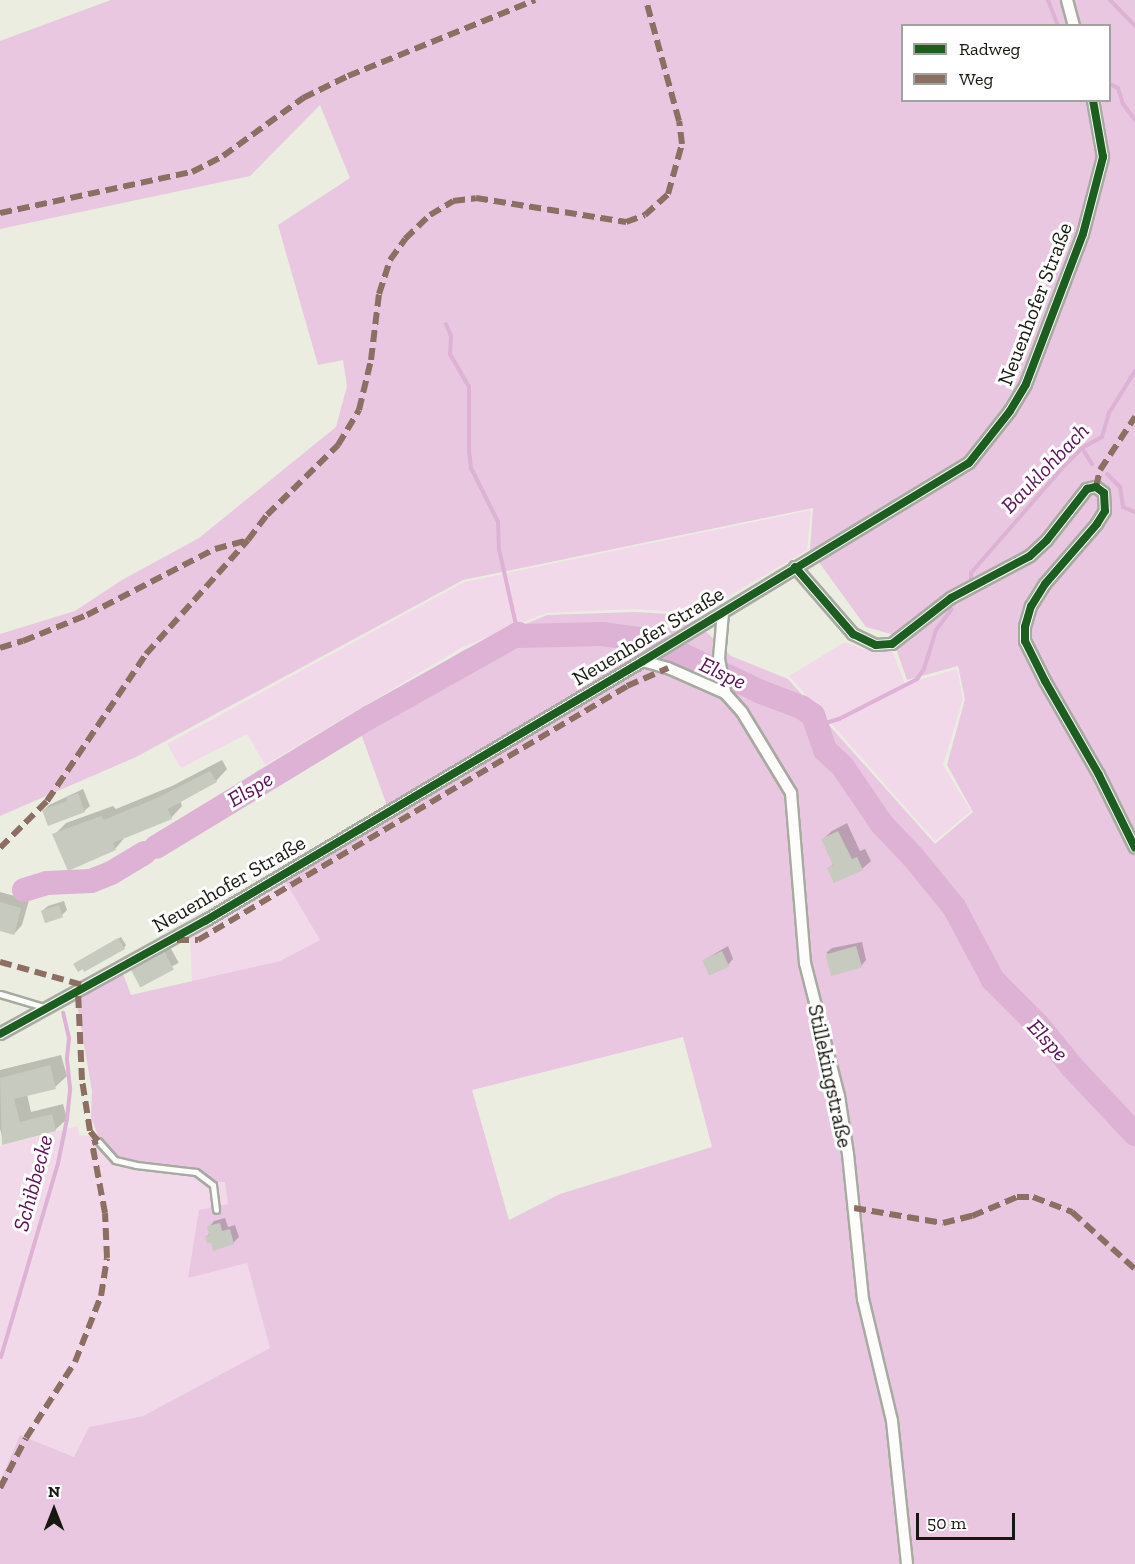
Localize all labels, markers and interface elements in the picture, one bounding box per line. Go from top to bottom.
legend [901,24,1111,102]
text: Radweg [959,38,1020,60]
text: Weg [959,68,993,90]
street label: Neuenhofer Straße [992,219,1078,389]
water label: Bauklohbach [995,417,1095,519]
street label: Neuenhofer Straße [568,581,728,691]
water label: Elspe [696,651,750,695]
water label: Elspe [223,765,277,813]
street label: Neuenhofer Straße [148,830,310,938]
street label: Stillekingstraße [803,1002,857,1150]
water label: Elspe [1022,1013,1074,1067]
water label: Schibbecke [8,1132,58,1234]
north arrow [24,1480,84,1540]
text: N [48,1482,60,1501]
scale bar [919,1501,1018,1539]
text: 50 m [927,1512,966,1534]

